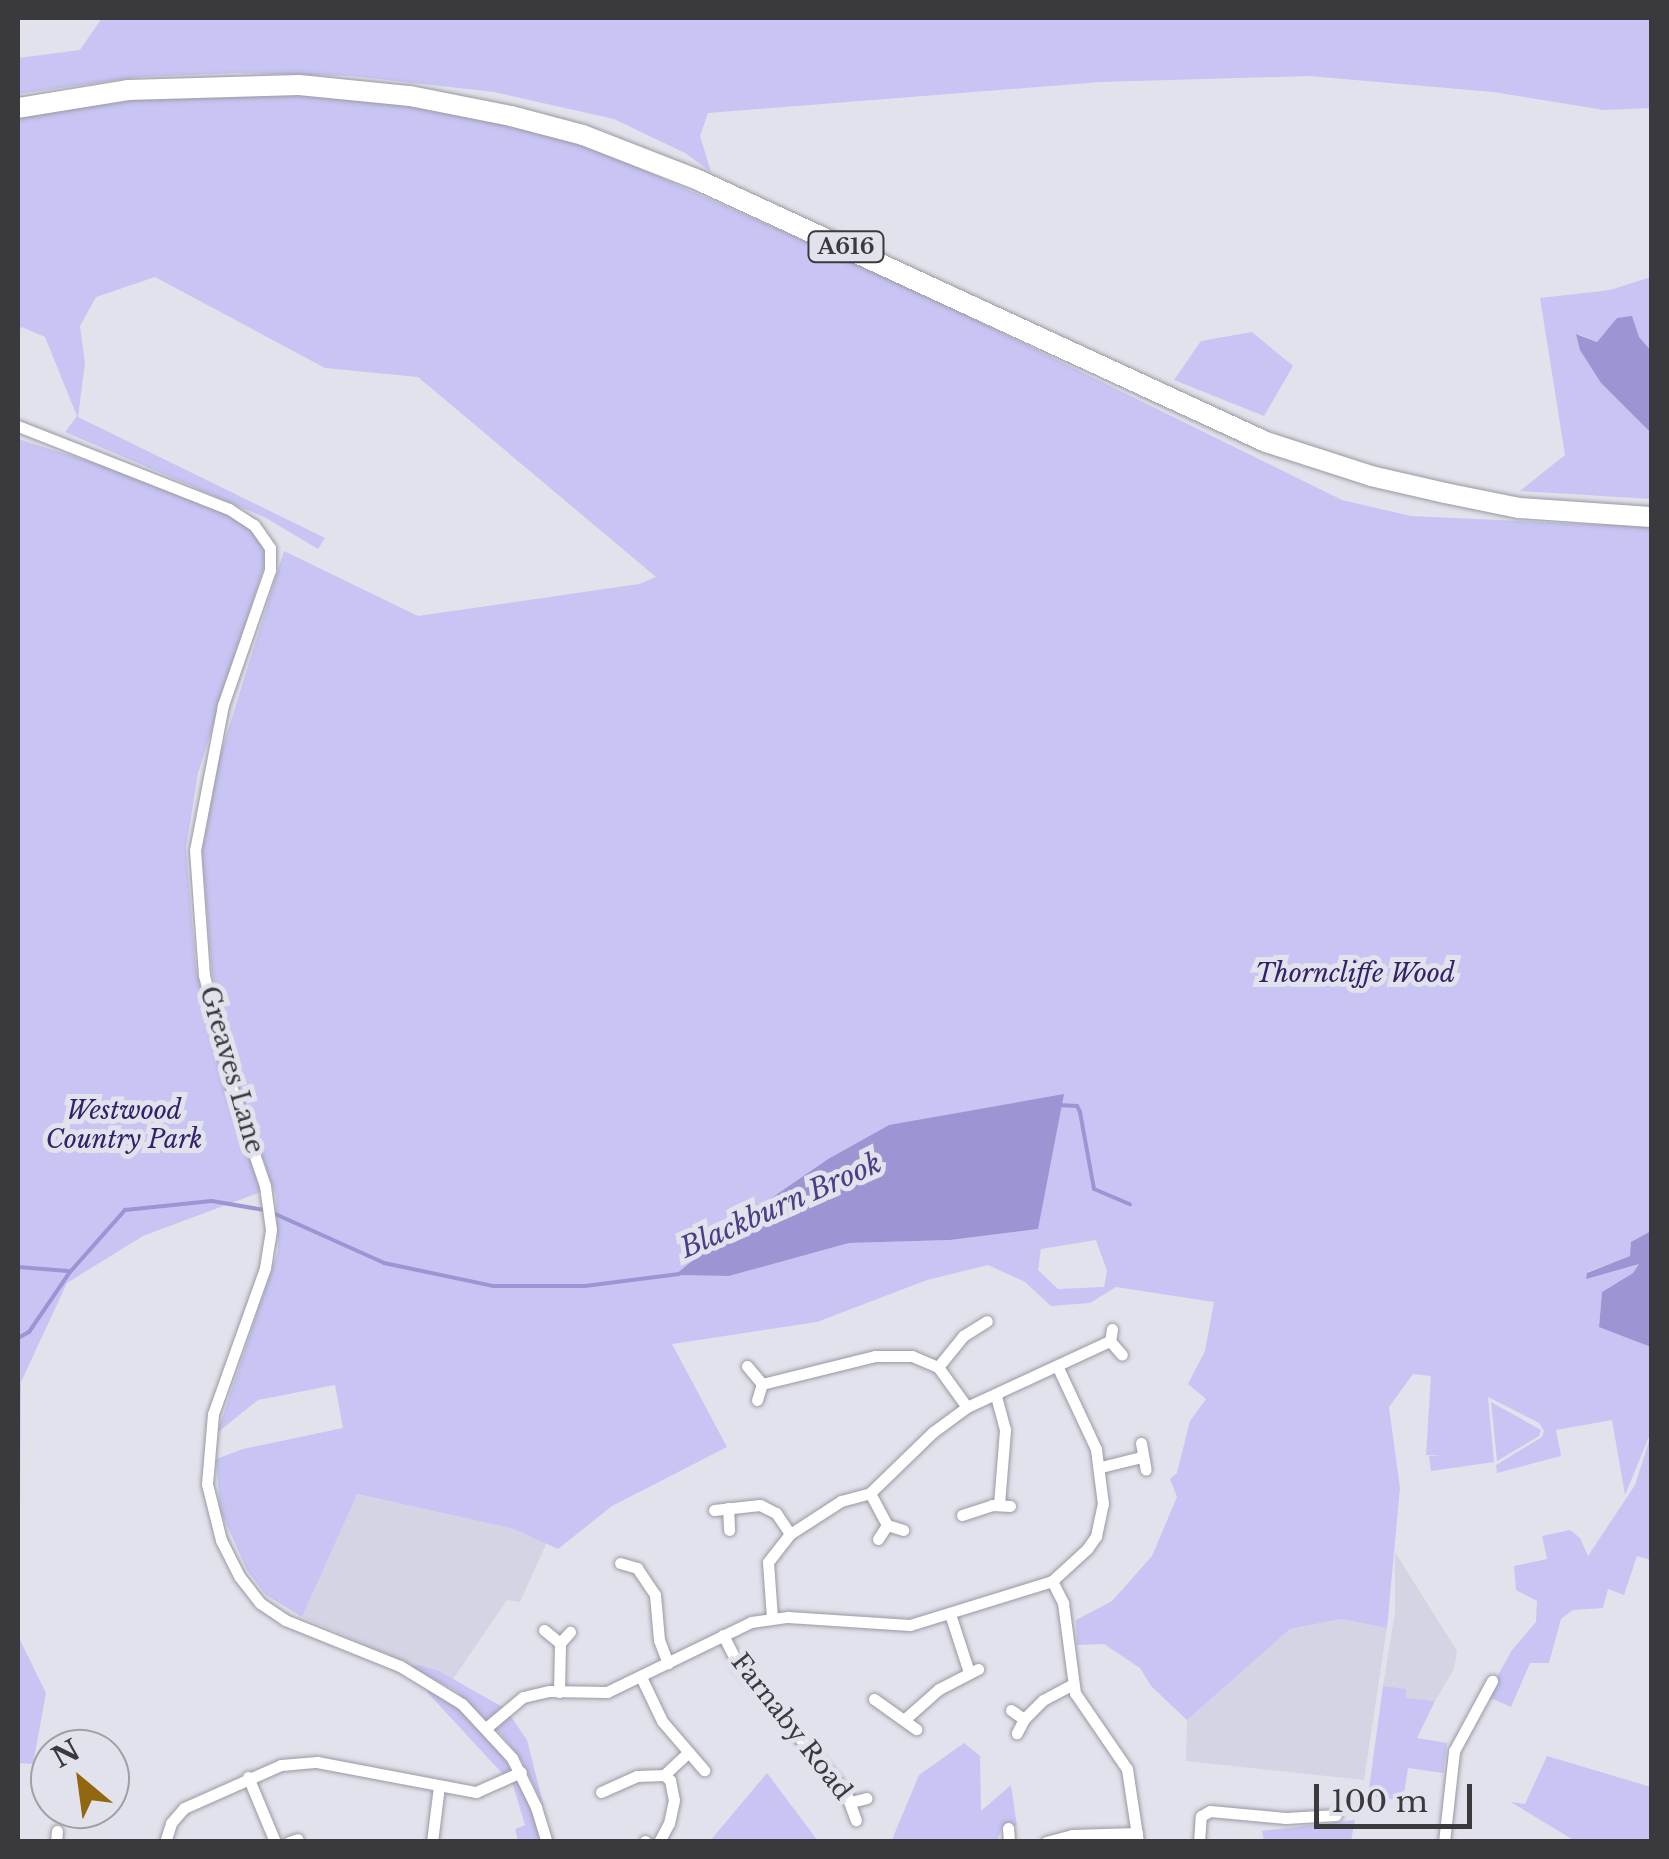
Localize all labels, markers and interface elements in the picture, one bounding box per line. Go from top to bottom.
road number: A616 [806,230,886,264]
park label: Thorncliffe Wood [1255,959,1455,989]
street label: Greaves Lane [193,983,269,1157]
park label: Westwood Country Park [46,1097,202,1156]
water label: Blackburn Brook [675,1146,887,1266]
street label: Farnaby Road [724,1648,858,1806]
north arrow [30,1729,130,1829]
text: N [46,1732,86,1776]
scale bar [1319,1764,1476,1826]
text: 100 m [1331,1783,1428,1820]

